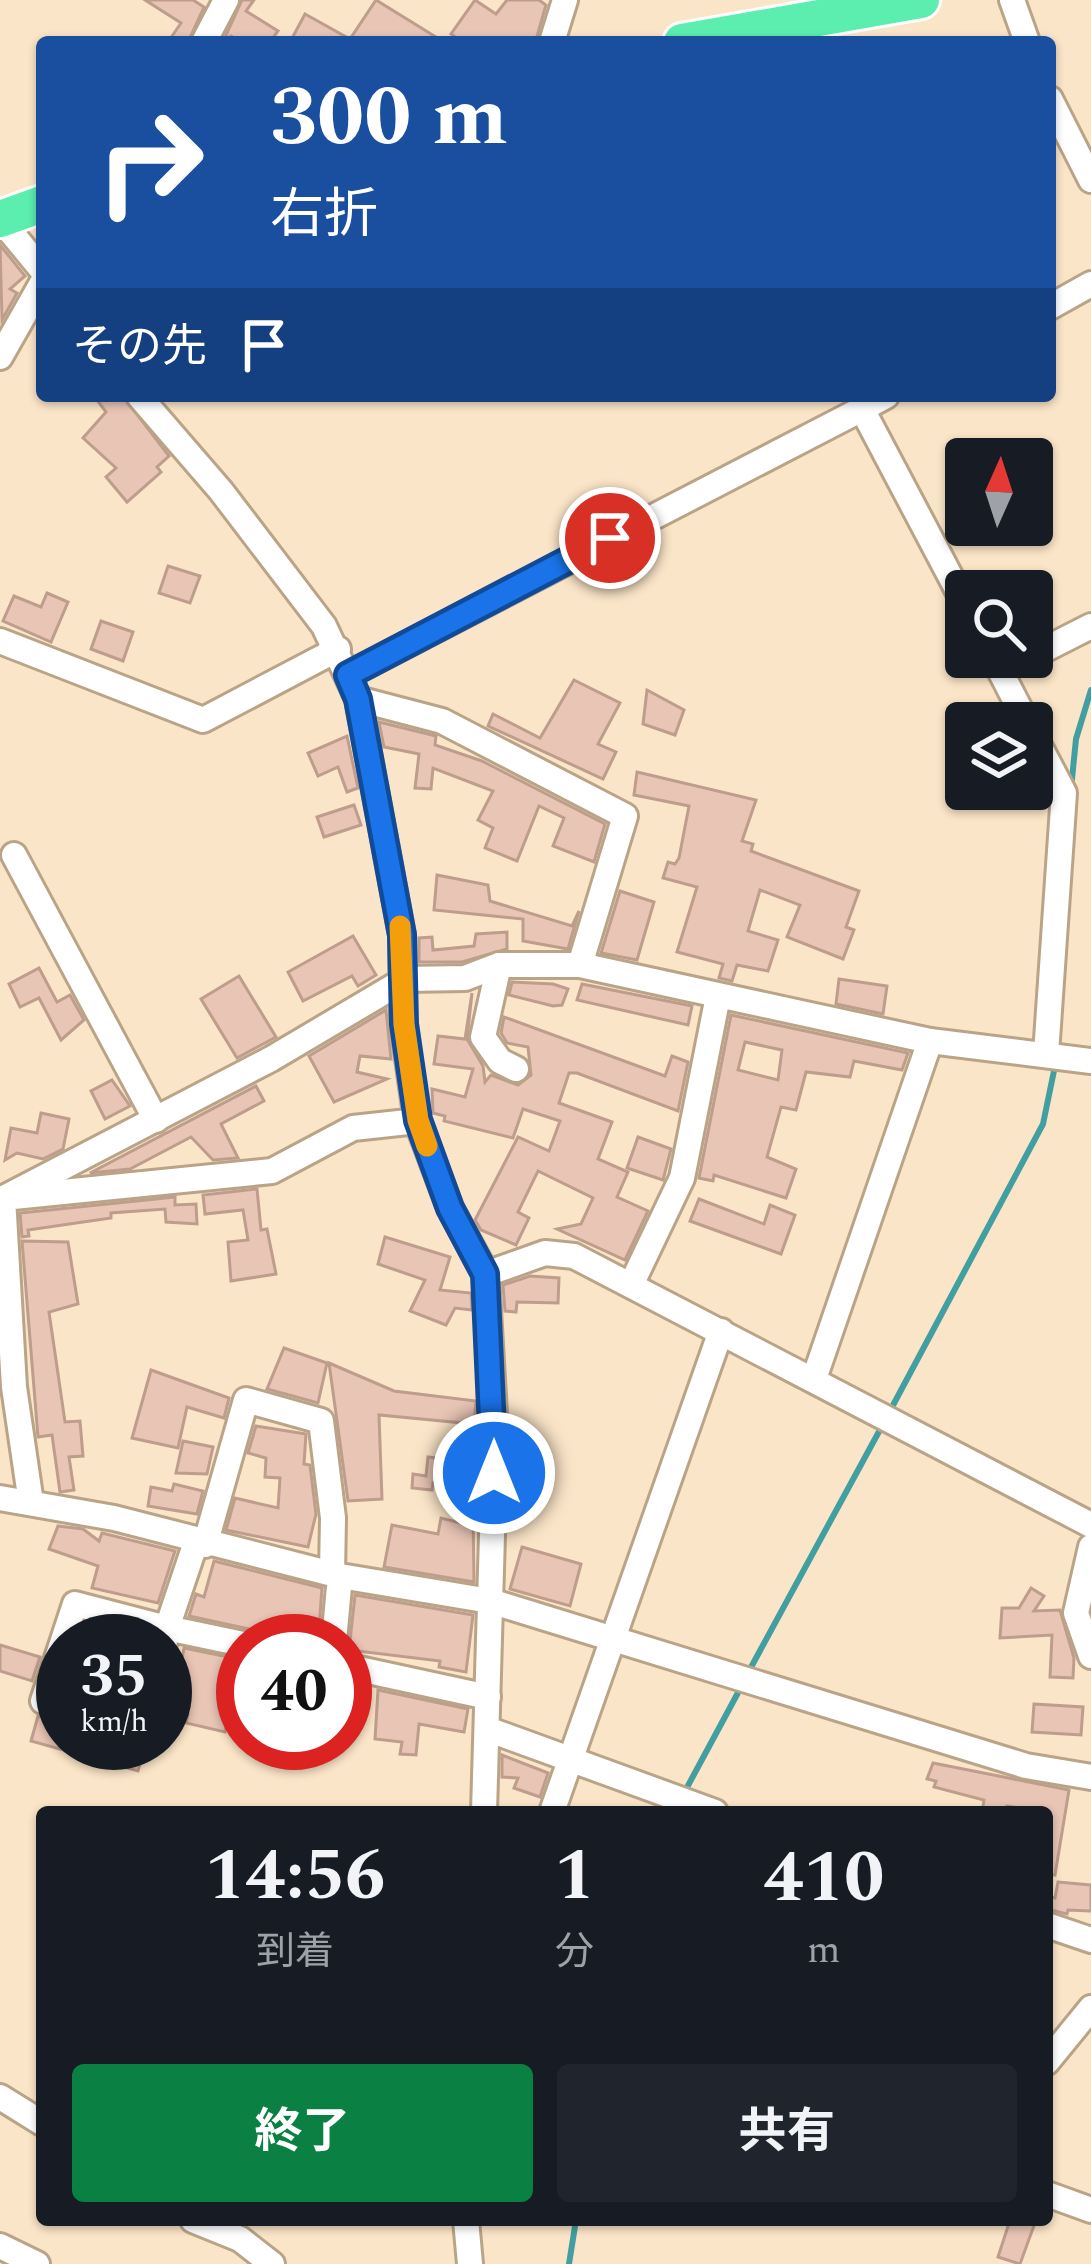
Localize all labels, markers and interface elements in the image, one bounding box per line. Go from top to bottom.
text: 300 m [270,54,508,182]
icon: right [72,84,228,240]
text: 右折 [270,175,378,257]
icon: arrive [231,312,297,378]
text: その先 [72,313,207,382]
north arrow [945,438,1053,546]
map controls [945,438,1053,810]
pin [559,487,661,589]
icon: arrive [577,505,643,571]
button: search [945,570,1053,678]
button: layers [945,702,1053,810]
position arrow [431,1410,557,1536]
speed limit sign: 40 [216,1614,372,1770]
text: 35 [80,1631,148,1723]
text: km/h [80,1699,148,1745]
text: 14:56 [205,1822,386,1931]
text: 1 [554,1822,595,1931]
text: 410 [763,1824,884,1933]
text: m [807,1921,841,1980]
text: 到着 [256,1923,334,1982]
text: 分 [555,1923,594,1982]
button: 終了 [72,2064,533,2202]
button: 共有 [557,2064,1017,2202]

